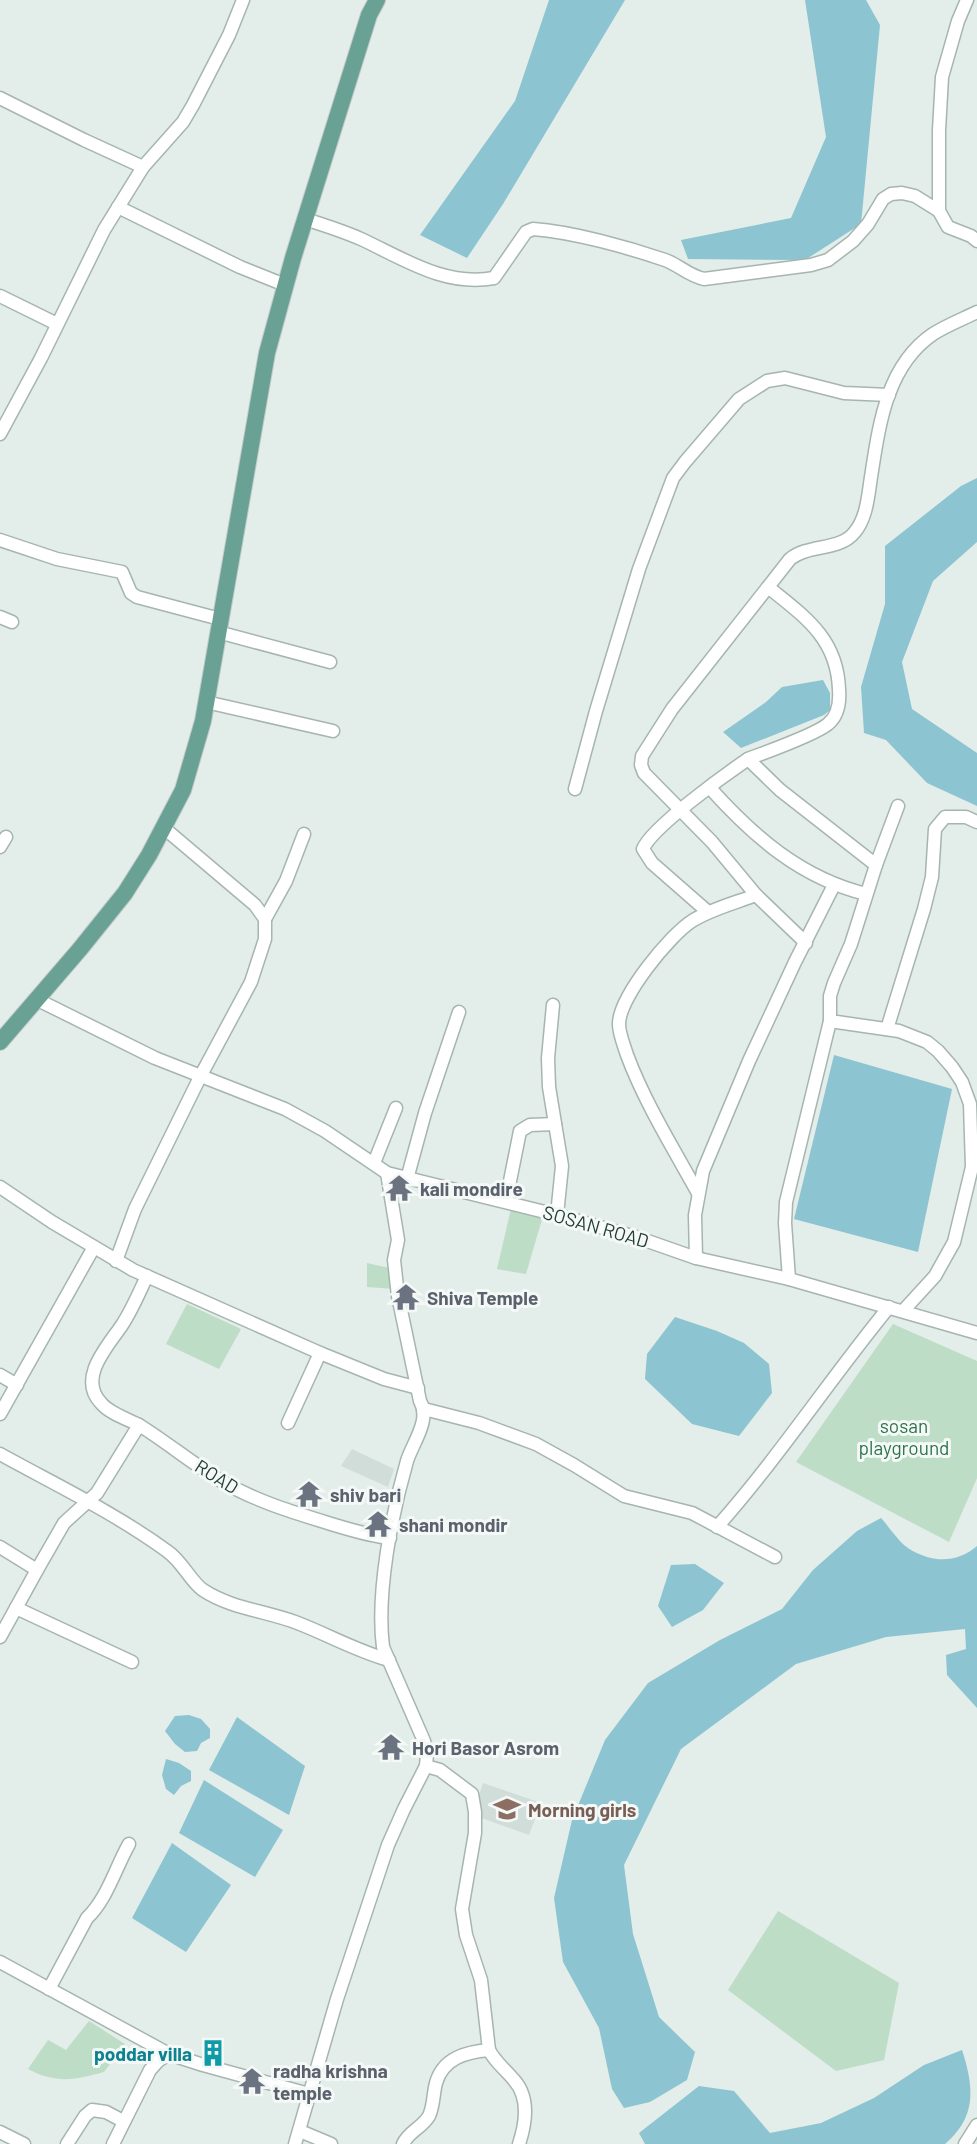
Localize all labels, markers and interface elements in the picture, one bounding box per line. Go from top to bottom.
temple icon: kali mondire [384,1173,414,1203]
place label: kali mondire [420,1177,523,1200]
street label: SOSAN ROAD [540,1200,652,1252]
temple icon: Shiva Temple [391,1282,421,1312]
place label: Shiva Temple [427,1286,538,1309]
park label: sosan playground [859,1414,949,1459]
street label: ROAD [191,1454,243,1498]
temple icon: shiv bari [294,1479,324,1509]
place label: shiv bari [330,1483,401,1506]
temple icon: shani mondir [363,1509,393,1539]
place label: shani mondir [399,1513,508,1536]
temple icon: Hori Basor Asrom [376,1732,406,1762]
place label: Hori Basor Asrom [412,1736,559,1759]
school or university icon: Morning girls [492,1794,522,1824]
place label: Morning girls [528,1798,636,1821]
building icon: poddar villa [198,2038,228,2068]
place label: poddar villa [94,2042,192,2065]
place label: radha krishna temple [273,2059,388,2104]
temple icon: radha krishna temple [237,2066,267,2096]

